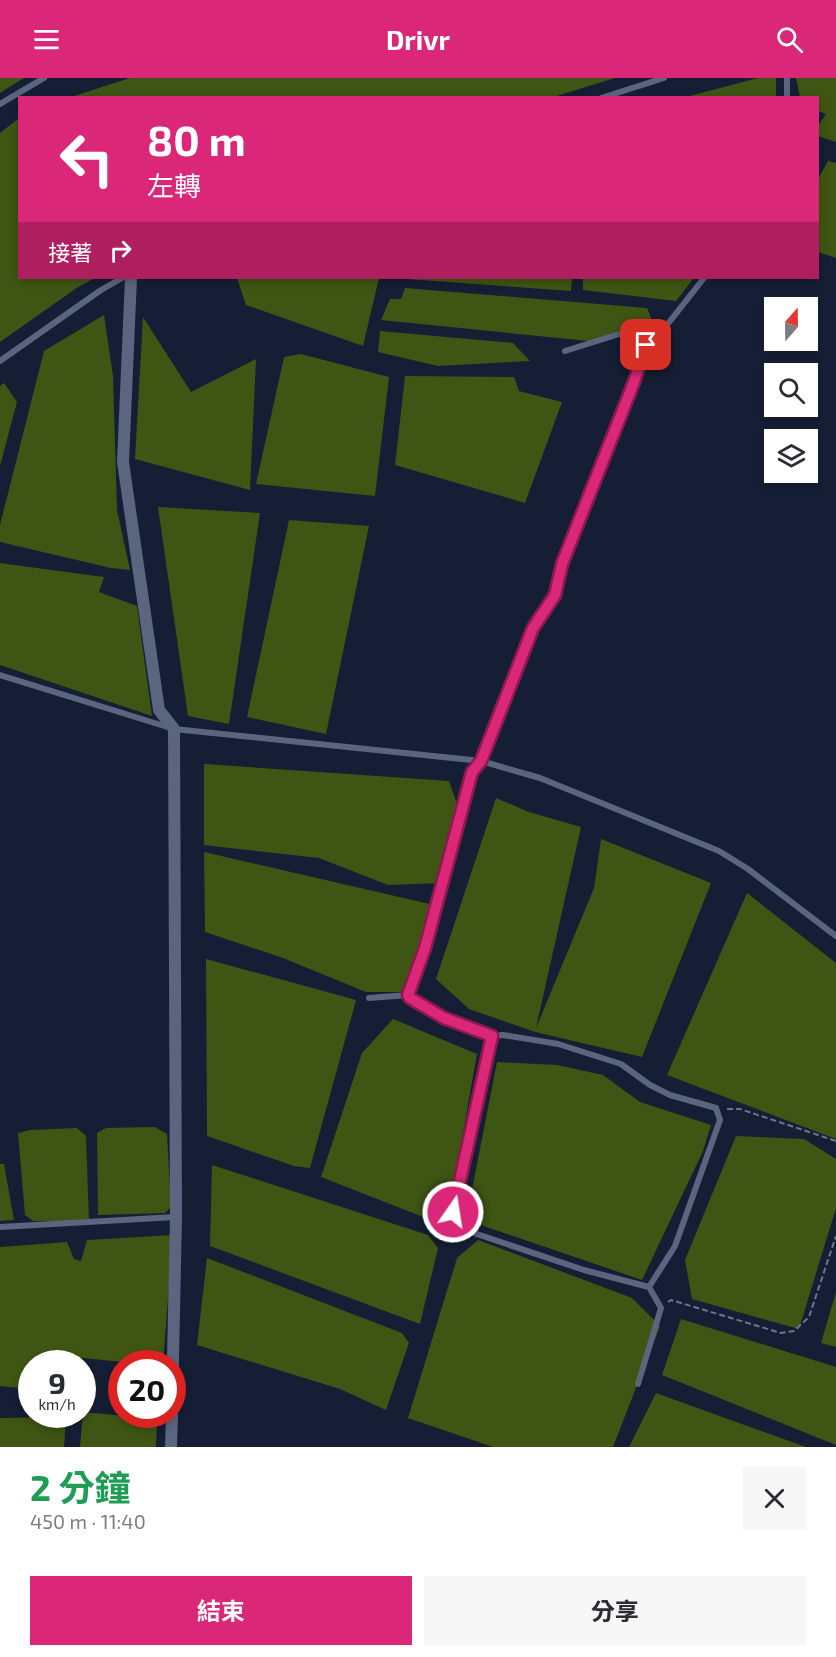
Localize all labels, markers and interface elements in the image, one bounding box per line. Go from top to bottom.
icon: menu [30,23,63,56]
text: Drivr [386,23,450,55]
icon: search [773,23,806,56]
text: 80 m [147,114,246,164]
icon: left [48,120,126,198]
text: 左轉 [147,169,201,201]
icon: right [104,234,137,267]
text: 接著 [48,239,92,265]
north arrow [764,297,818,351]
map controls [764,297,818,483]
pin [620,319,671,370]
icon: arrive [629,328,662,361]
button: search [764,363,818,417]
button: layers [764,429,818,483]
position arrow [421,1180,485,1244]
speed limit sign: 20 [108,1350,186,1428]
text: 9 [48,1364,66,1400]
text: km/h [38,1395,76,1413]
text: 2 分鐘 [30,1465,131,1508]
button: close [743,1467,806,1530]
text: 450 m · 11:40 [30,1509,146,1533]
button: 結束 [30,1576,412,1645]
button: 分享 [424,1576,806,1645]

